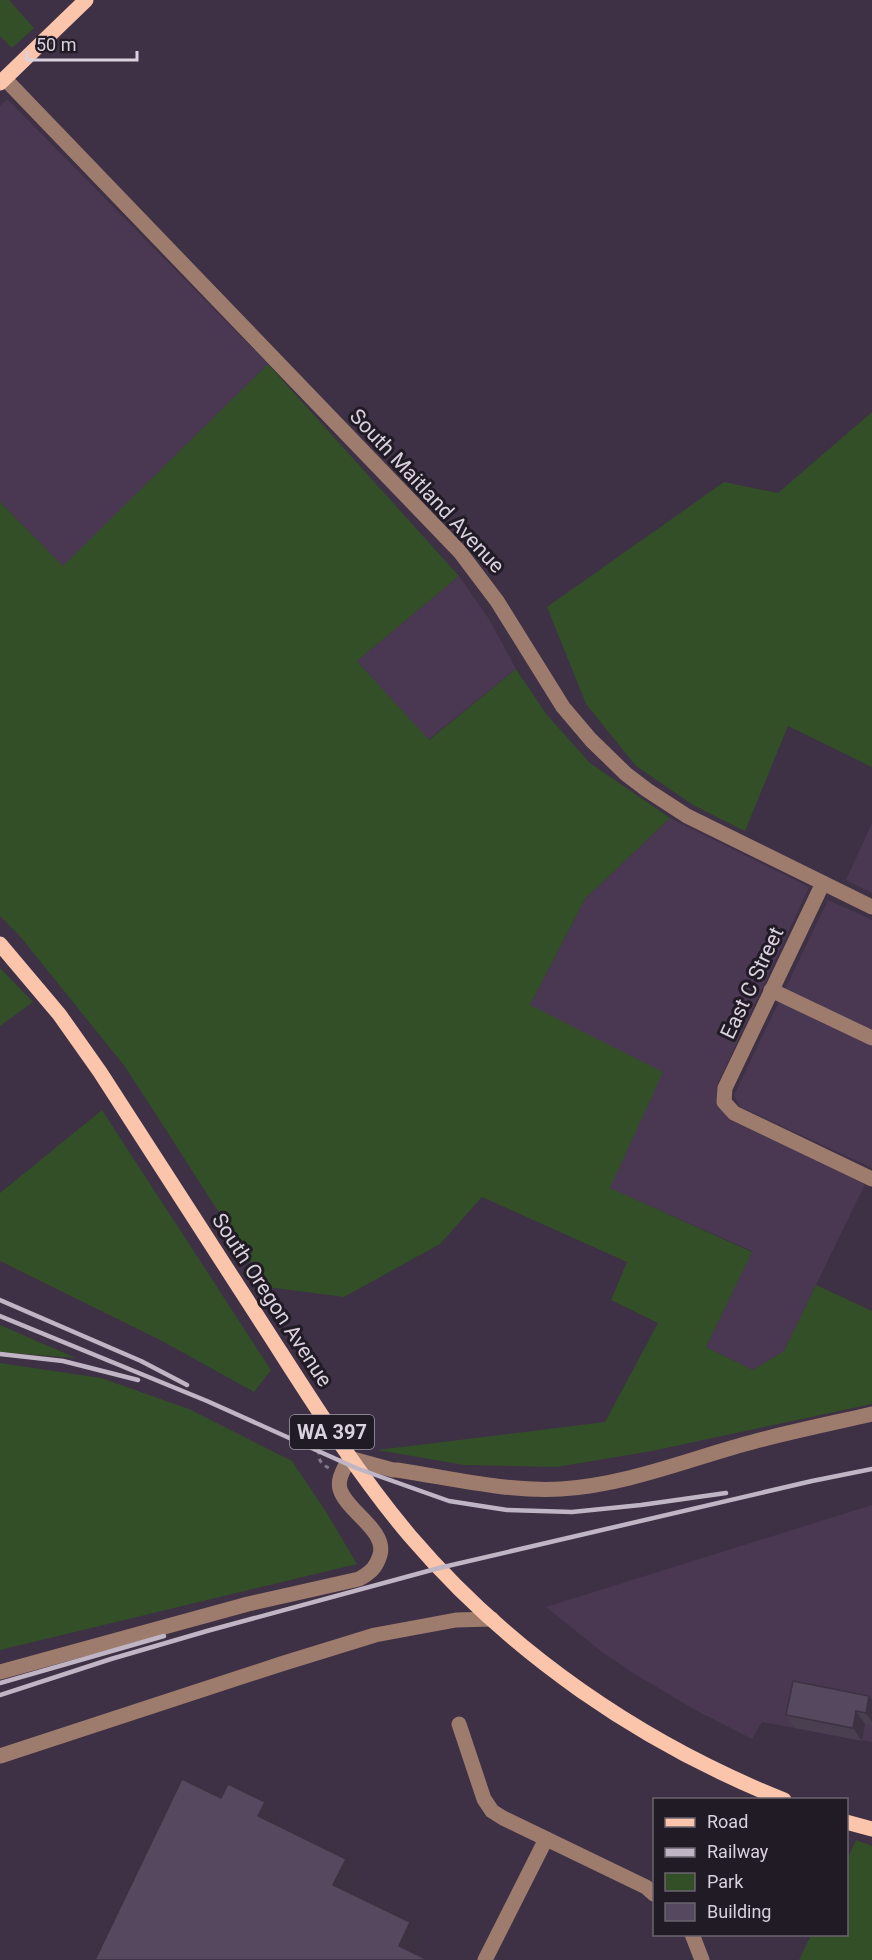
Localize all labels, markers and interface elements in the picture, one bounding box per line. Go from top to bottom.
scale bar [27,24,136,62]
text: 50 m [36,34,76,55]
street label: South Maitland Avenue [345,404,509,578]
street label: East C Street [716,923,788,1043]
street label: South Oregon Avenue [207,1209,337,1391]
road number: WA 397 [290,1415,374,1449]
legend [653,1798,848,1936]
text: Road [707,1811,748,1832]
text: Railway [707,1841,769,1862]
text: Park [707,1871,744,1892]
text: Building [707,1901,771,1922]

